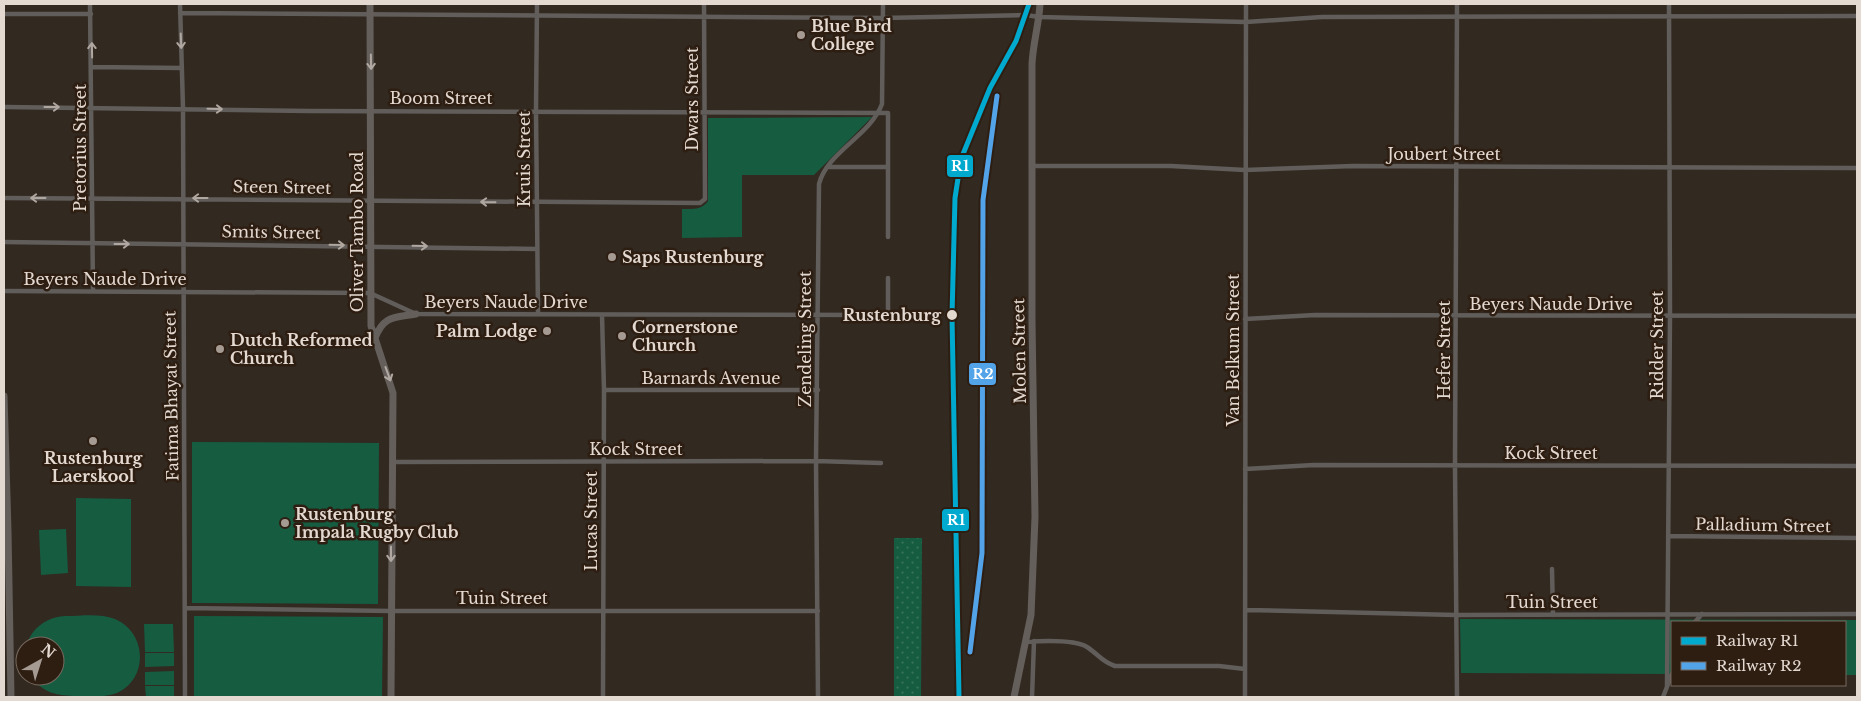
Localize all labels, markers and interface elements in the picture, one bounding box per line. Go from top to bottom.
place label: Blue Bird College [811,16,892,54]
marker: Blue Bird College [795,29,807,41]
one-way arrow [177,33,186,49]
one-way arrow [87,42,96,58]
street label: Dwars Street [682,47,702,151]
one-way arrow [366,54,375,70]
street label: Pretorius Street [70,84,90,212]
street label: Boom Street [389,88,493,108]
one-way arrow [44,102,60,112]
one-way arrow [207,104,223,113]
street label: Kruis Street [514,111,534,207]
street label: Joubert Street [1385,144,1501,164]
street label: Oliver Tambo Road [347,151,367,312]
line badge: R1 [946,154,974,178]
text: R1 [951,157,969,175]
street label: Steen Street [233,176,331,198]
one-way arrow [30,193,46,203]
one-way arrow [193,193,209,203]
one-way arrow [480,197,496,207]
street label: Smits Street [221,221,321,243]
one-way arrow [114,239,130,248]
one-way arrow [329,240,345,250]
one-way arrow [412,241,428,251]
place label: Saps Rustenburg [622,247,765,267]
marker: Saps Rustenburg [606,251,618,263]
street label: Beyers Naude Drive [23,269,187,289]
street label: Zendeling Street [795,271,815,407]
street label: Van Belkum Street [1223,274,1243,427]
street label: Ridder Street [1647,291,1667,399]
street label: Beyers Naude Drive [424,292,588,312]
street label: Beyers Naude Drive [1469,294,1633,314]
street label: Molen Street [1008,298,1030,404]
street label: Hefer Street [1434,300,1454,400]
place label: Rustenburg [842,305,942,325]
marker: Rustenburg [945,308,959,322]
street label: Fatima Bhayat Street [160,311,182,481]
place label: Cornerstone Church [632,317,738,355]
place label: Palm Lodge [436,321,537,341]
marker: Palm Lodge [541,325,553,337]
place label: Dutch Reformed Church [230,330,373,368]
marker: Cornerstone Church [616,330,628,342]
marker: Dutch Reformed Church [214,343,226,355]
line badge: R2 [968,362,997,386]
text: R2 [972,365,994,383]
one-way arrow [384,366,393,382]
street label: Barnards Avenue [641,368,781,388]
marker: Rustenburg Laerskool [87,435,99,447]
street label: Kock Street [589,439,683,459]
street label: Kock Street [1504,443,1598,463]
place label: Rustenburg Laerskool [44,448,144,486]
street label: Lucas Street [581,471,601,571]
place label: Rustenburg Impala Rugby Club [295,504,459,542]
line badge: R1 [941,508,970,532]
text: R1 [947,511,965,529]
street label: Palladium Street [1695,514,1831,536]
marker: Rustenburg Impala Rugby Club [279,517,291,529]
one-way arrow [387,545,396,561]
street label: Tuin Street [456,588,548,608]
street label: Tuin Street [1506,592,1598,612]
legend [1671,621,1846,686]
text: Railway R1 [1716,631,1799,650]
north arrow [15,636,65,686]
text: N [37,640,59,662]
text: Railway R2 [1716,656,1801,675]

